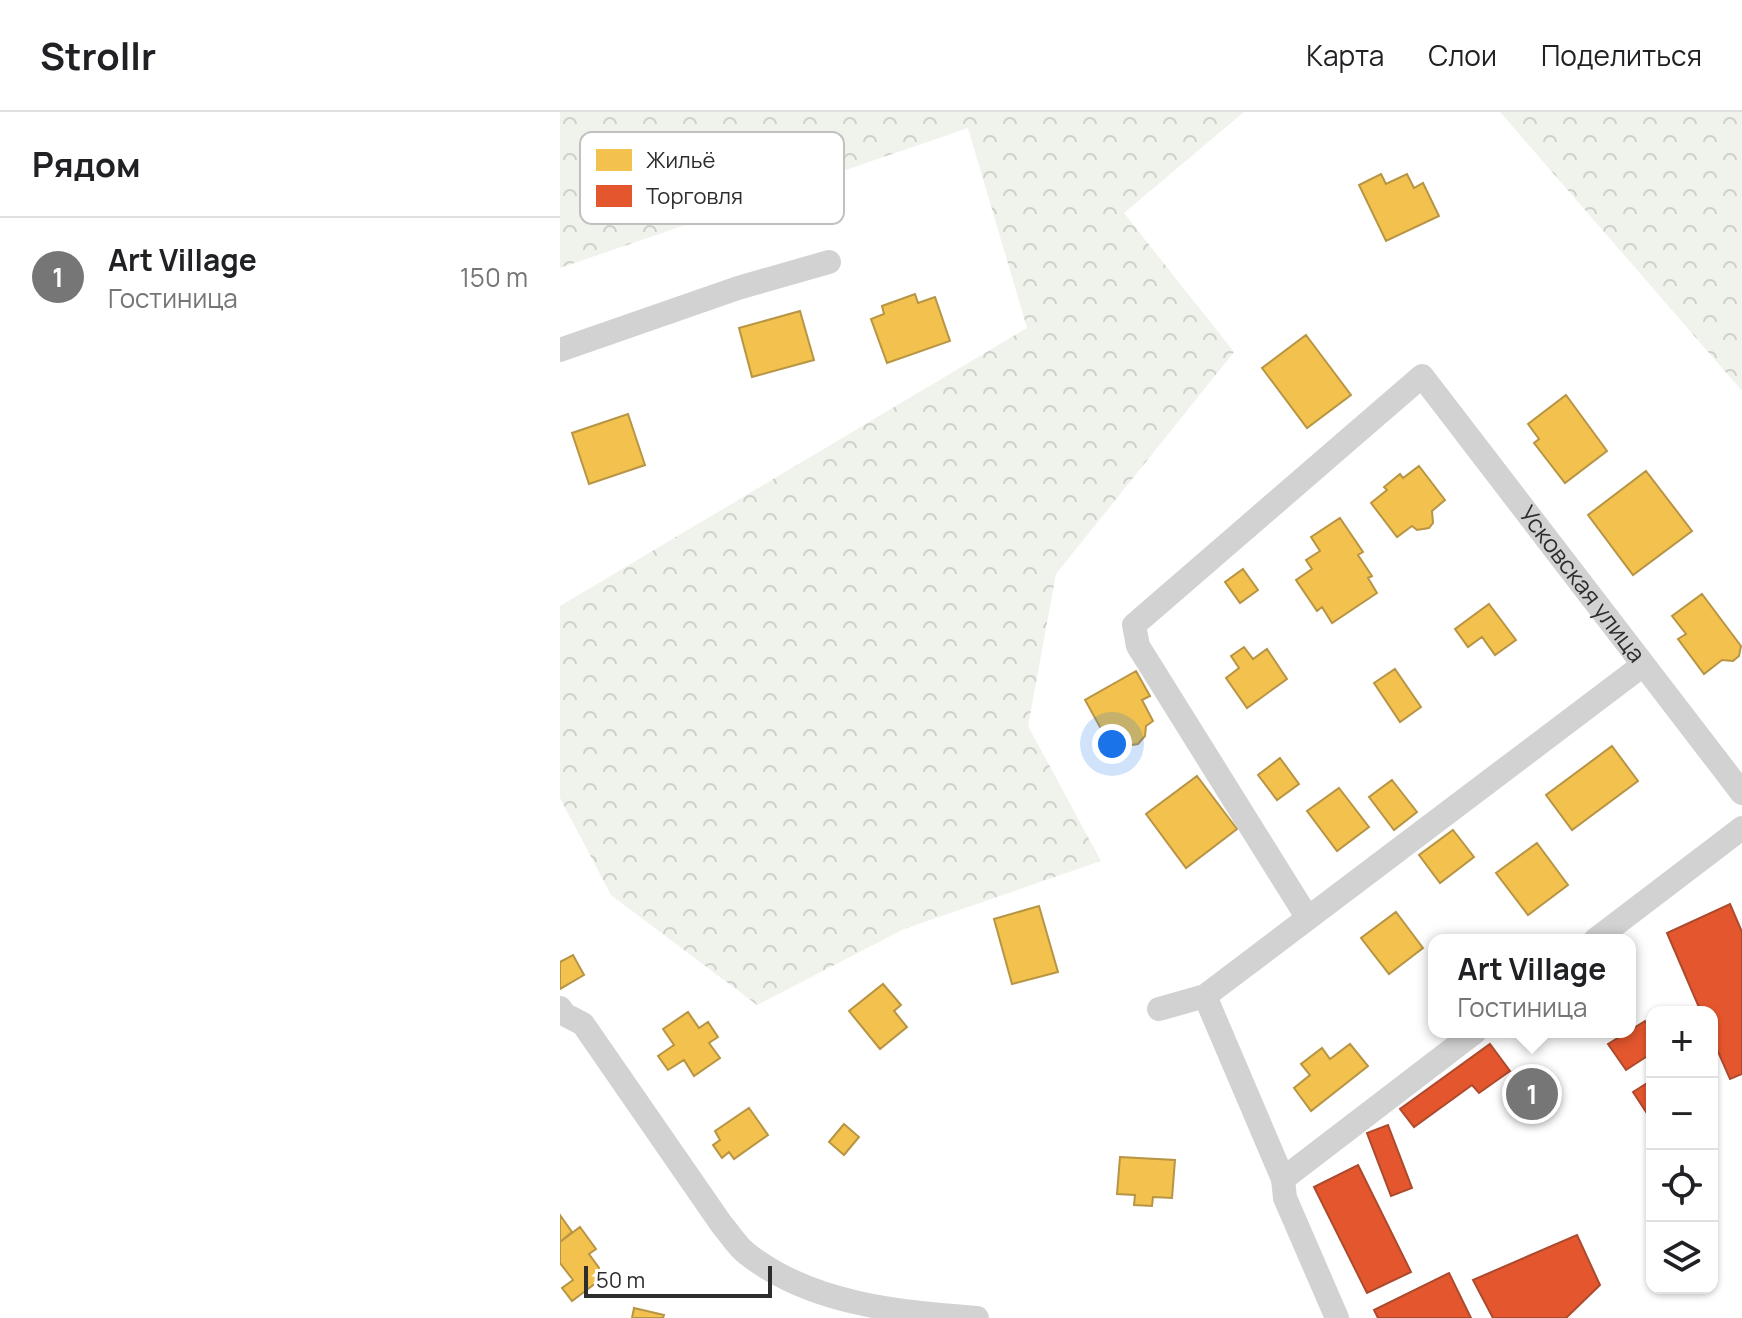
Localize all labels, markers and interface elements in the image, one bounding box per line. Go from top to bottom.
text: Strollr [40,29,156,81]
text: Карта [1306,36,1384,74]
text: Слои [1428,36,1497,74]
text: Поделиться [1541,36,1702,74]
legend [580,132,844,224]
text: Рядом [32,141,141,187]
text: Жильё [646,145,716,175]
text: Торговля [646,181,743,211]
text: Art Village [108,239,257,280]
text: 1 [52,259,64,295]
text: 150 m [460,259,528,295]
text: Гостиница [108,280,238,316]
street label: Усковская улица [1512,498,1654,669]
your location [1092,724,1132,764]
popup [1428,934,1636,1038]
text: Art Village [1458,948,1606,989]
text: Гостиница [1458,989,1587,1025]
map controls [1646,1006,1718,1294]
button: + [1646,1006,1718,1078]
pin: 1 [1506,1064,1558,1124]
button: − [1646,1078,1718,1150]
button: locate [1646,1150,1718,1222]
button: layers [1646,1222,1718,1294]
scale bar [584,1262,772,1298]
text: 50 m [596,1265,645,1295]

